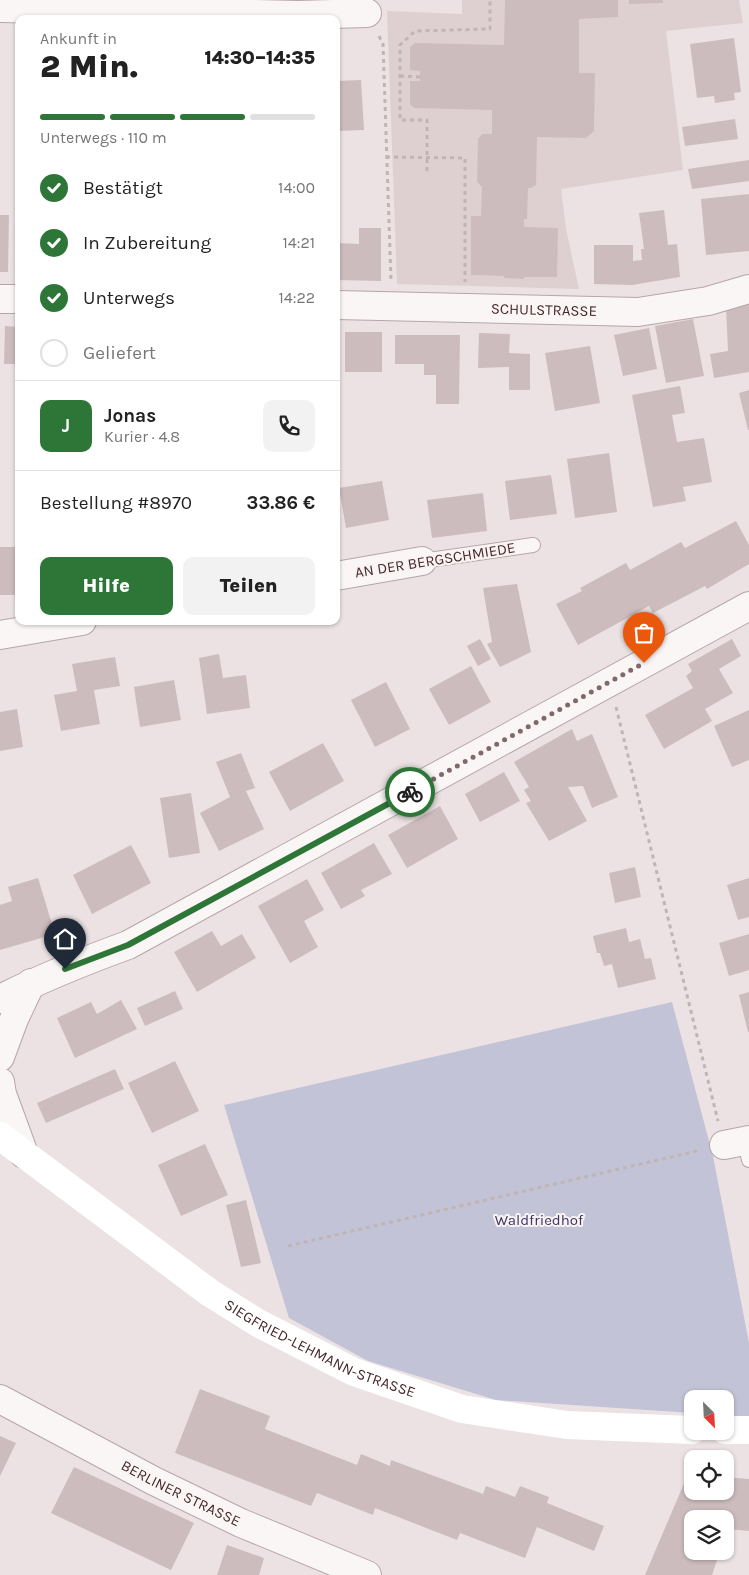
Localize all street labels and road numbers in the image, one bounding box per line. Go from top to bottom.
street label: SCHULSTRASSE [491,300,597,320]
street label: AN DER BERGSCHMIEDE [354,538,516,582]
street label: SIEGFRIED-LEHMANN-STRASSE [221,1295,418,1401]
street label: BERLINER STRASSE [118,1456,243,1530]

